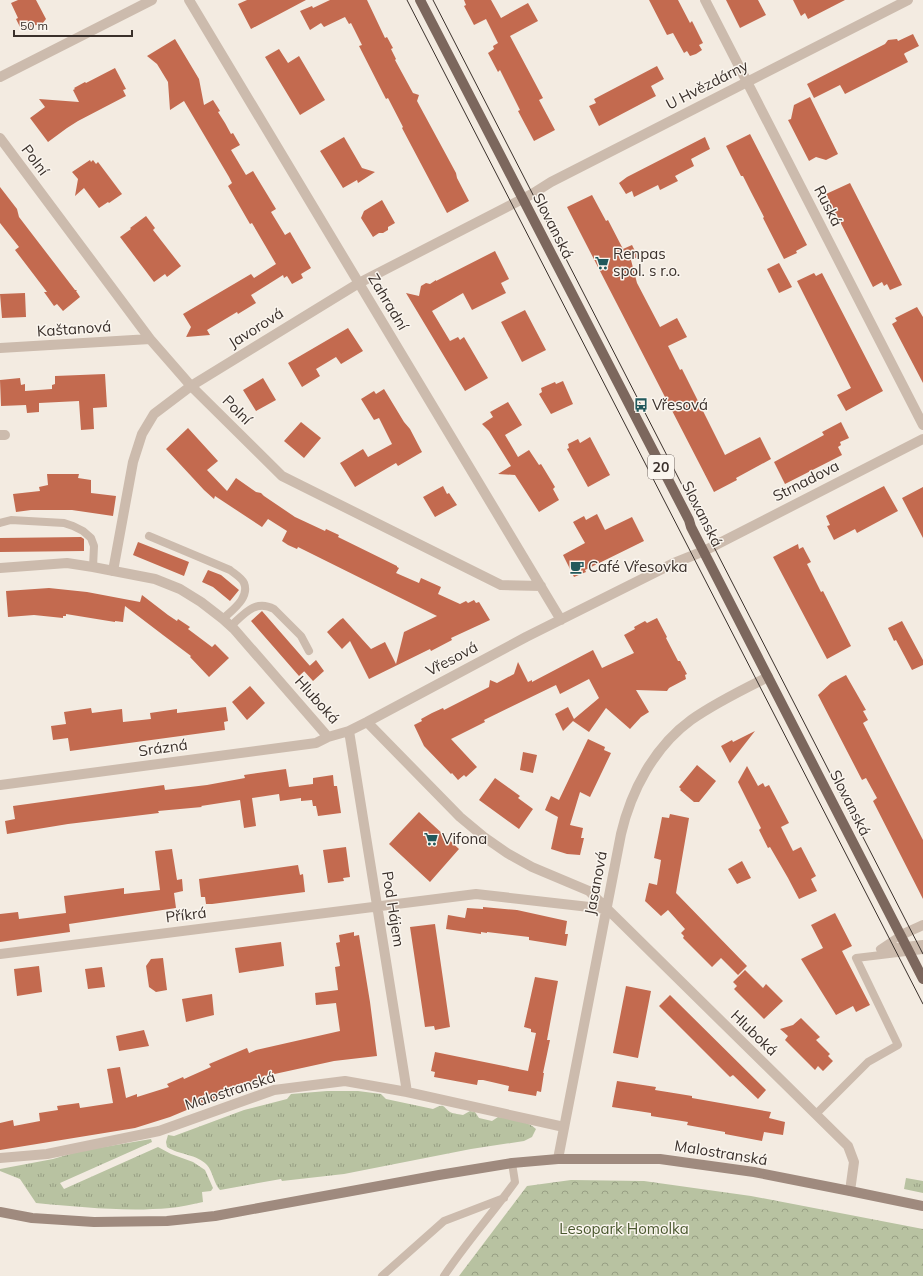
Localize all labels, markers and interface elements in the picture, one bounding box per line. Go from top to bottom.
scale bar [14,12,132,38]
text: 50 m [20,18,48,33]
street label: U Hvězdárny [662,56,751,113]
street label: Polní [18,140,54,180]
street label: Ruská [810,182,847,229]
street label: Slovanská [529,190,578,262]
place label: Renpas spol. s r.o. [613,244,680,280]
supermarket icon: Renpas spol. s r.o. [594,255,610,271]
street label: Zahradní [364,270,413,335]
street label: Javorová [225,303,287,352]
street label: Kaštanová [36,316,112,341]
street label: Polní [219,391,257,429]
place label: Vřesová [652,395,708,414]
bus stop icon: Vřesová [633,397,649,413]
road number: 20 [648,455,674,479]
street label: Strnadova [769,456,842,505]
street label: Slovanská [678,478,727,550]
place label: Café Vřesovka [588,557,688,576]
cafe icon: Café Vřesovka [569,559,585,575]
street label: Vřesová [423,637,481,680]
street label: Hluboká [291,672,344,728]
street label: Srázná [137,735,189,760]
street label: Slovanská [826,767,875,839]
place label: Vifona [442,829,487,848]
supermarket icon: Vifona [423,831,439,847]
street label: Jasanová [580,849,611,916]
street label: Pod Hájem [378,870,409,948]
street label: Příkrá [164,903,207,926]
street label: Hluboká [727,1006,782,1060]
street label: Malostranská [182,1067,277,1114]
street label: Malostranská [673,1136,769,1169]
park label: Lesopark Homolka [559,1219,689,1238]

